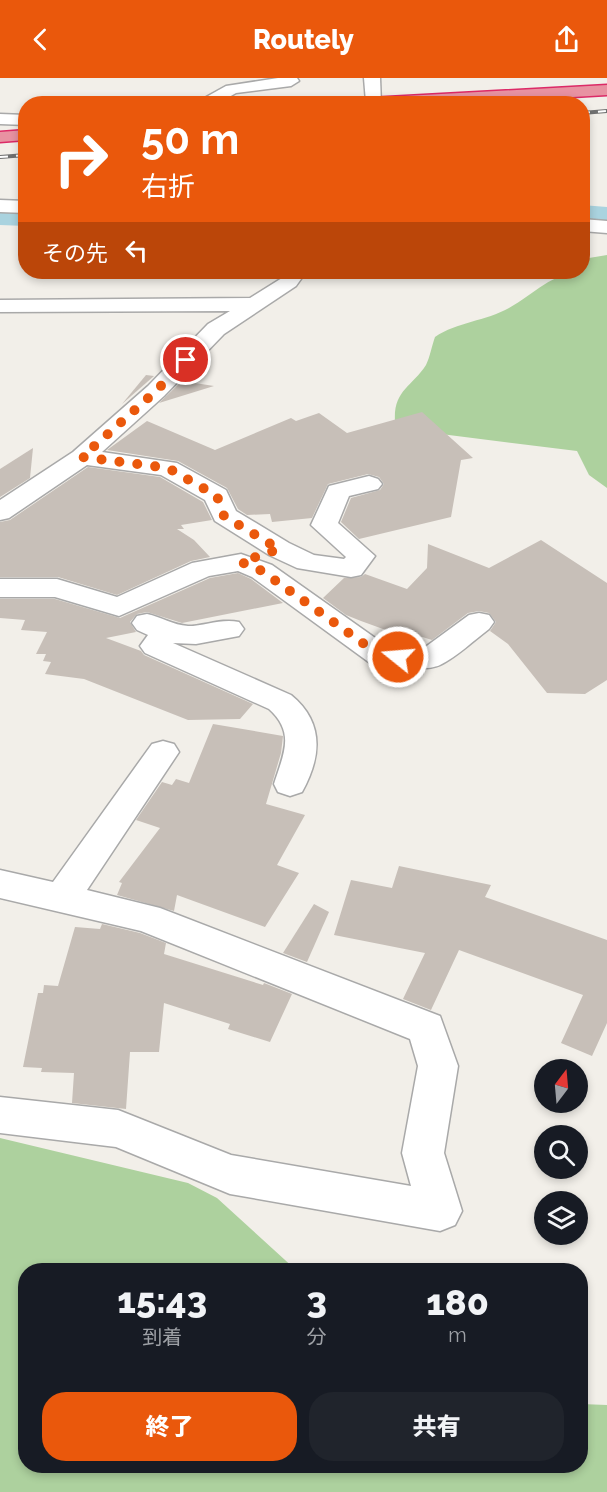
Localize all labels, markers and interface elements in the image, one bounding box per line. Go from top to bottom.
icon: back [24,23,57,56]
icon: share [550,23,583,56]
text: Routely [253,24,354,55]
text: 50 m [141,115,239,164]
icon: right [42,120,120,198]
text: 右折 [141,171,195,202]
icon: left [120,234,153,267]
text: その先 [42,240,108,266]
pin [160,334,211,385]
icon: arrive [169,343,202,376]
position arrow [366,625,430,689]
north arrow [534,1059,588,1113]
map controls [534,1059,588,1245]
button: search [534,1125,588,1179]
button: layers [534,1191,588,1245]
text: 15:43 [117,1279,207,1321]
text: 3 [306,1279,327,1321]
text: 180 [426,1281,489,1323]
text: m [448,1323,467,1347]
text: 到着 [142,1325,182,1349]
text: 分 [307,1325,327,1349]
button: 終了 [42,1392,297,1461]
button: 共有 [309,1392,564,1461]

